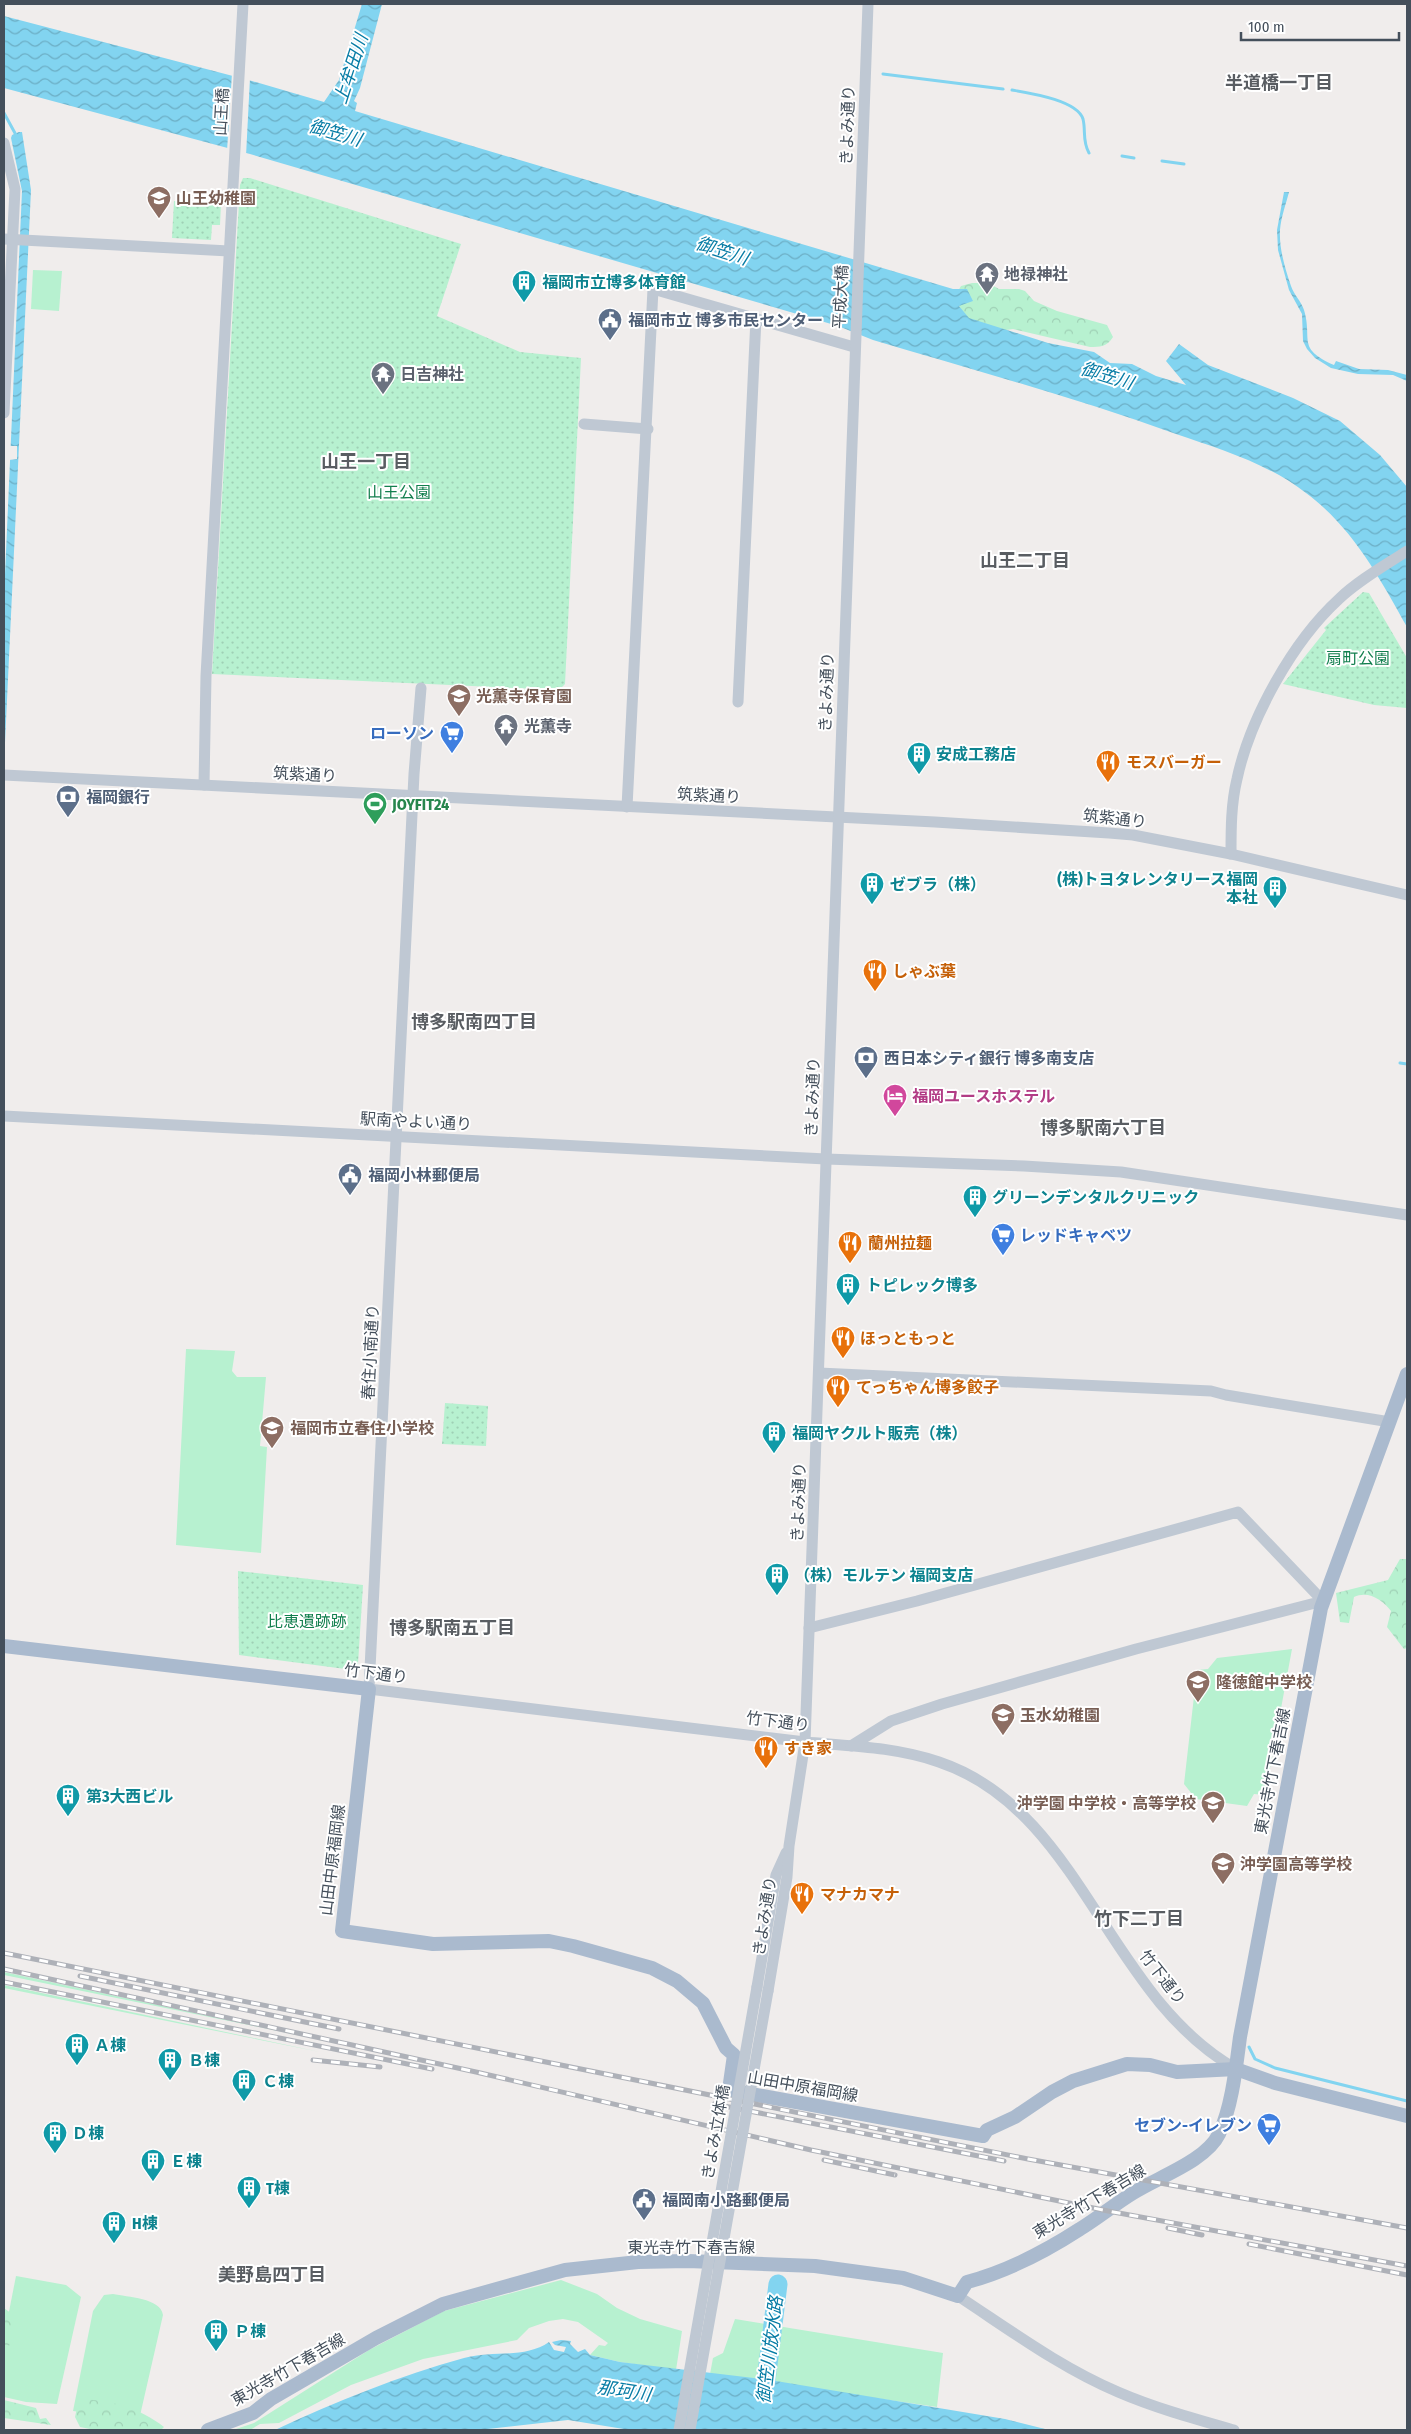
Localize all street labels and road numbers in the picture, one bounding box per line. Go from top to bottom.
street label: きよみ通り [837,85,858,165]
street label: 山王橋 [211,88,232,136]
street label: 平成大橋 [829,265,852,329]
street label: きよみ通り [816,652,837,732]
street label: 筑紫通り [273,763,337,786]
street label: 筑紫通り [677,784,741,807]
street label: 筑紫通り [1082,806,1148,831]
street label: きよみ通り [802,1057,823,1137]
street label: 駅南やよい通り [360,1109,472,1134]
street label: 春住小南通り [358,1304,382,1400]
street label: きよみ通り [788,1462,809,1542]
street label: 竹下通り [343,1660,409,1687]
street label: 東光寺竹下春吉線 [1251,1706,1294,1836]
street label: 竹下通り [745,1708,811,1735]
street label: 山田中原福岡線 [316,1803,349,1917]
street label: きよみ通り [749,1875,780,1957]
street label: 竹下通り [1135,1946,1190,2008]
street label: 山田中原福岡線 [746,2067,860,2106]
street label: きよみ立体橋 [698,2083,733,2181]
street label: 東光寺竹下春吉線 [1029,2160,1149,2243]
street label: 東光寺竹下春吉線 [627,2238,755,2257]
street label: 東光寺竹下春吉線 [228,2329,348,2410]

